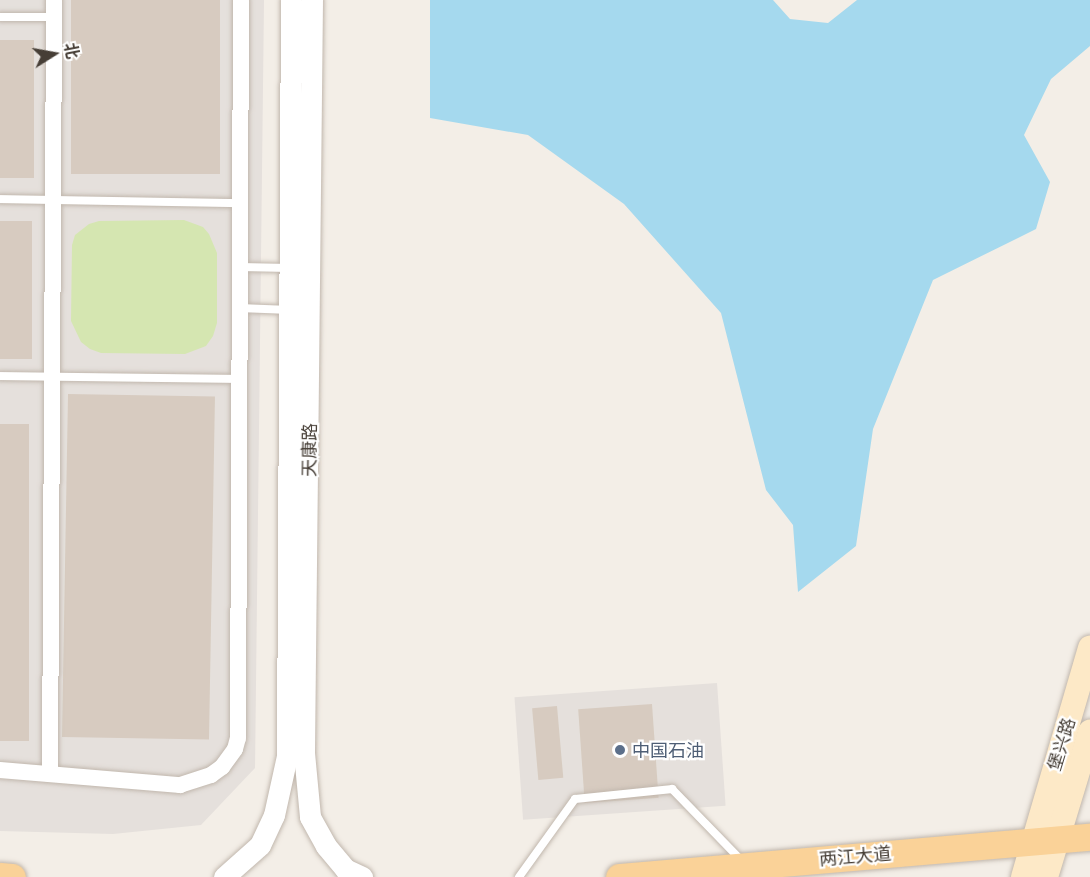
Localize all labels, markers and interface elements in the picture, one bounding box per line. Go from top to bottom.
north arrow [24,24,84,84]
text: 北 [61,41,83,60]
street label: 天康路 [298,423,320,477]
street label: 堡兴路 [1043,715,1079,773]
place label: 中国石油 [632,739,704,761]
marker: 中国石油 [613,743,627,757]
street label: 两江大道 [818,842,892,870]

